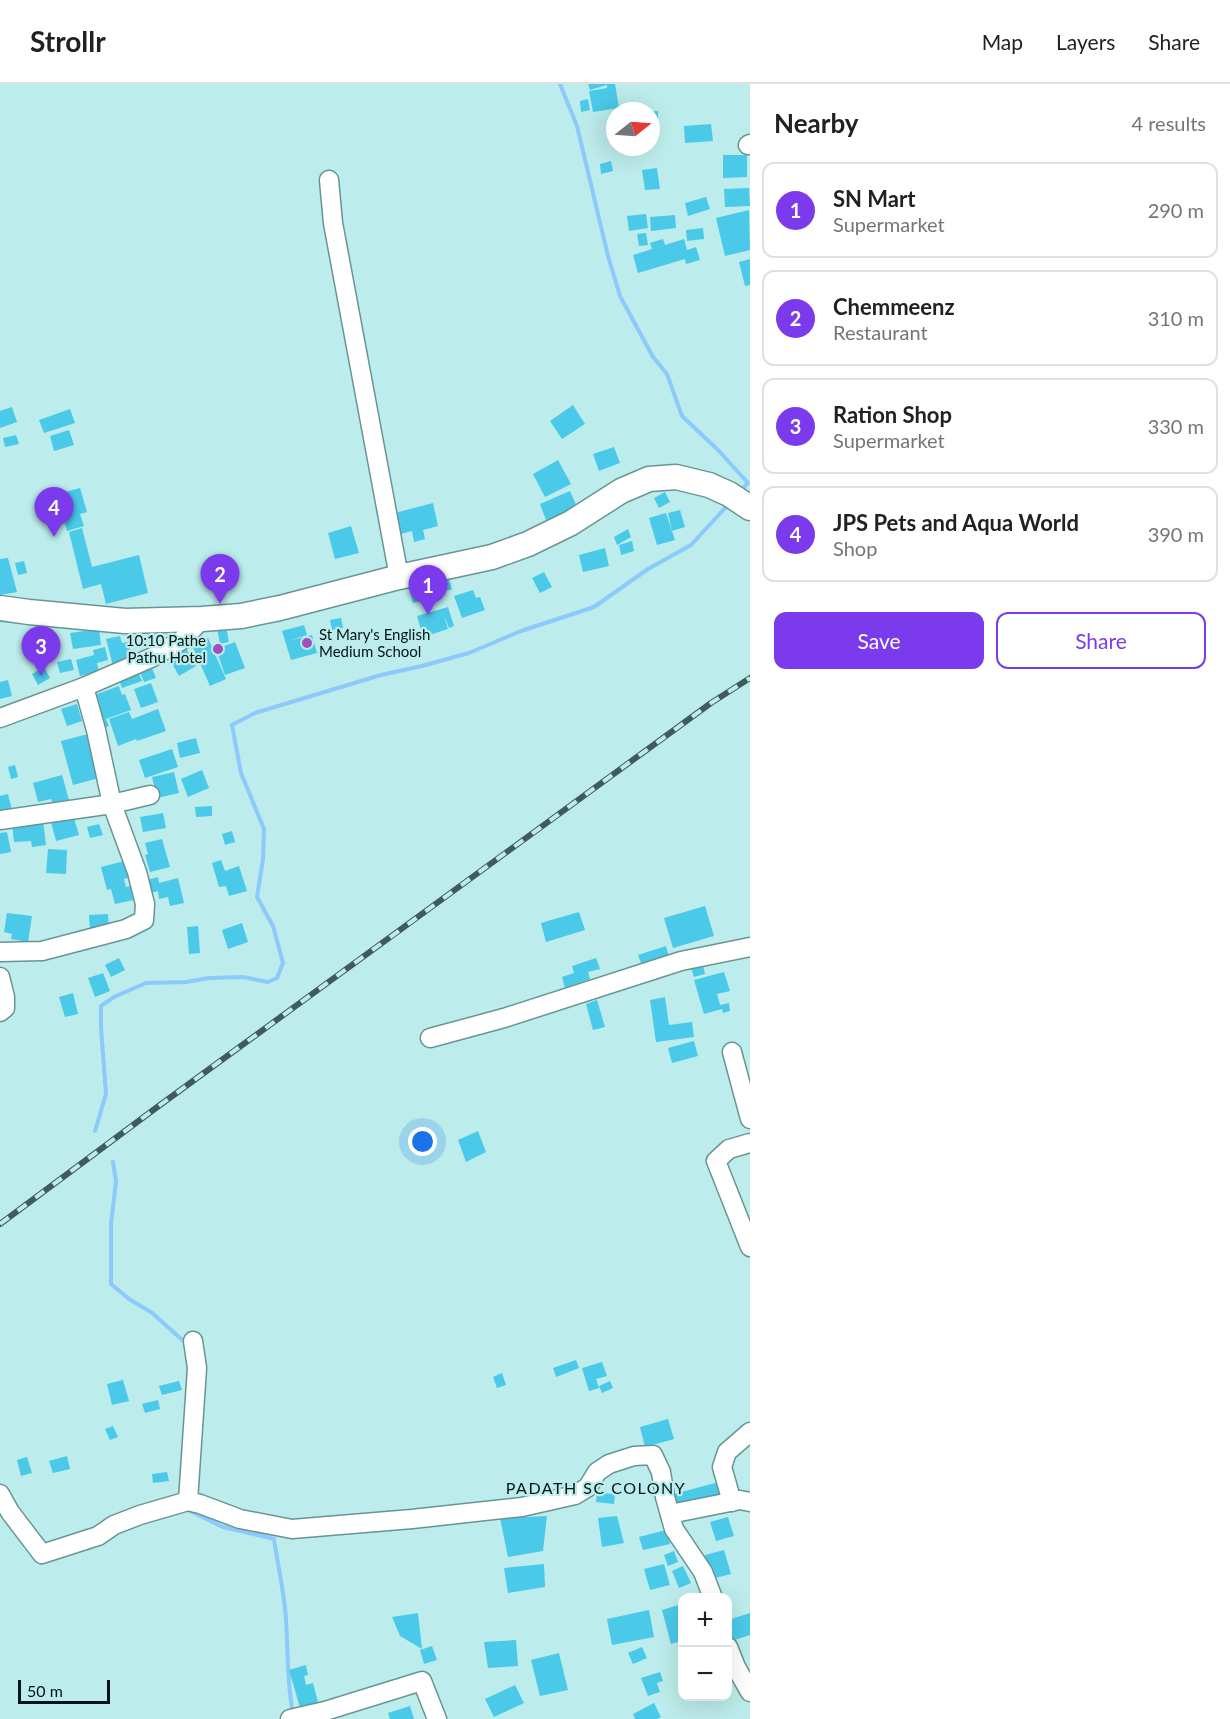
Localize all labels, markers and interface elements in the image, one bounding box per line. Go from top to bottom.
text: Strollr [30,24,106,58]
text: Map [982,29,1023,54]
text: Layers [1056,29,1115,54]
text: Share [1148,29,1200,54]
north arrow [606,102,660,156]
text: Nearby [774,107,859,139]
text: 4 results [1131,111,1206,135]
text: SN Mart [833,185,915,212]
text: 1 [790,198,801,222]
text: 290 m [1148,198,1204,222]
text: Supermarket [833,212,945,236]
text: Chemmeenz [833,293,955,320]
text: 2 [790,306,801,330]
text: 310 m [1148,306,1204,330]
text: Restaurant [833,320,928,344]
text: Ration Shop [833,401,952,428]
text: 3 [790,414,801,438]
text: 330 m [1148,414,1204,438]
text: Supermarket [833,428,945,452]
pin: 4 [34,488,74,537]
text: JPS Pets and Aqua World [833,509,1079,536]
text: 4 [790,522,801,546]
text: 390 m [1148,522,1204,546]
text: Shop [833,536,877,560]
pin: 2 [200,554,240,604]
pin: 1 [408,566,448,615]
button: Save [774,612,984,669]
button: Share [996,612,1206,669]
place label: St Mary's English Medium School [319,625,430,660]
pin: 3 [22,626,60,676]
place label: 10:10 Pathe Pathu Hotel [126,631,206,666]
marker: St Mary's English Medium School [300,636,314,650]
marker: 10:10 Pathe Pathu Hotel [211,642,225,656]
your location [408,1127,437,1156]
district label: PADATH SC COLONY [506,1478,686,1497]
map controls [678,1593,732,1701]
button: + [678,1593,732,1647]
button: − [678,1647,732,1701]
scale bar [18,1677,110,1704]
text: 50 m [27,1681,63,1700]

